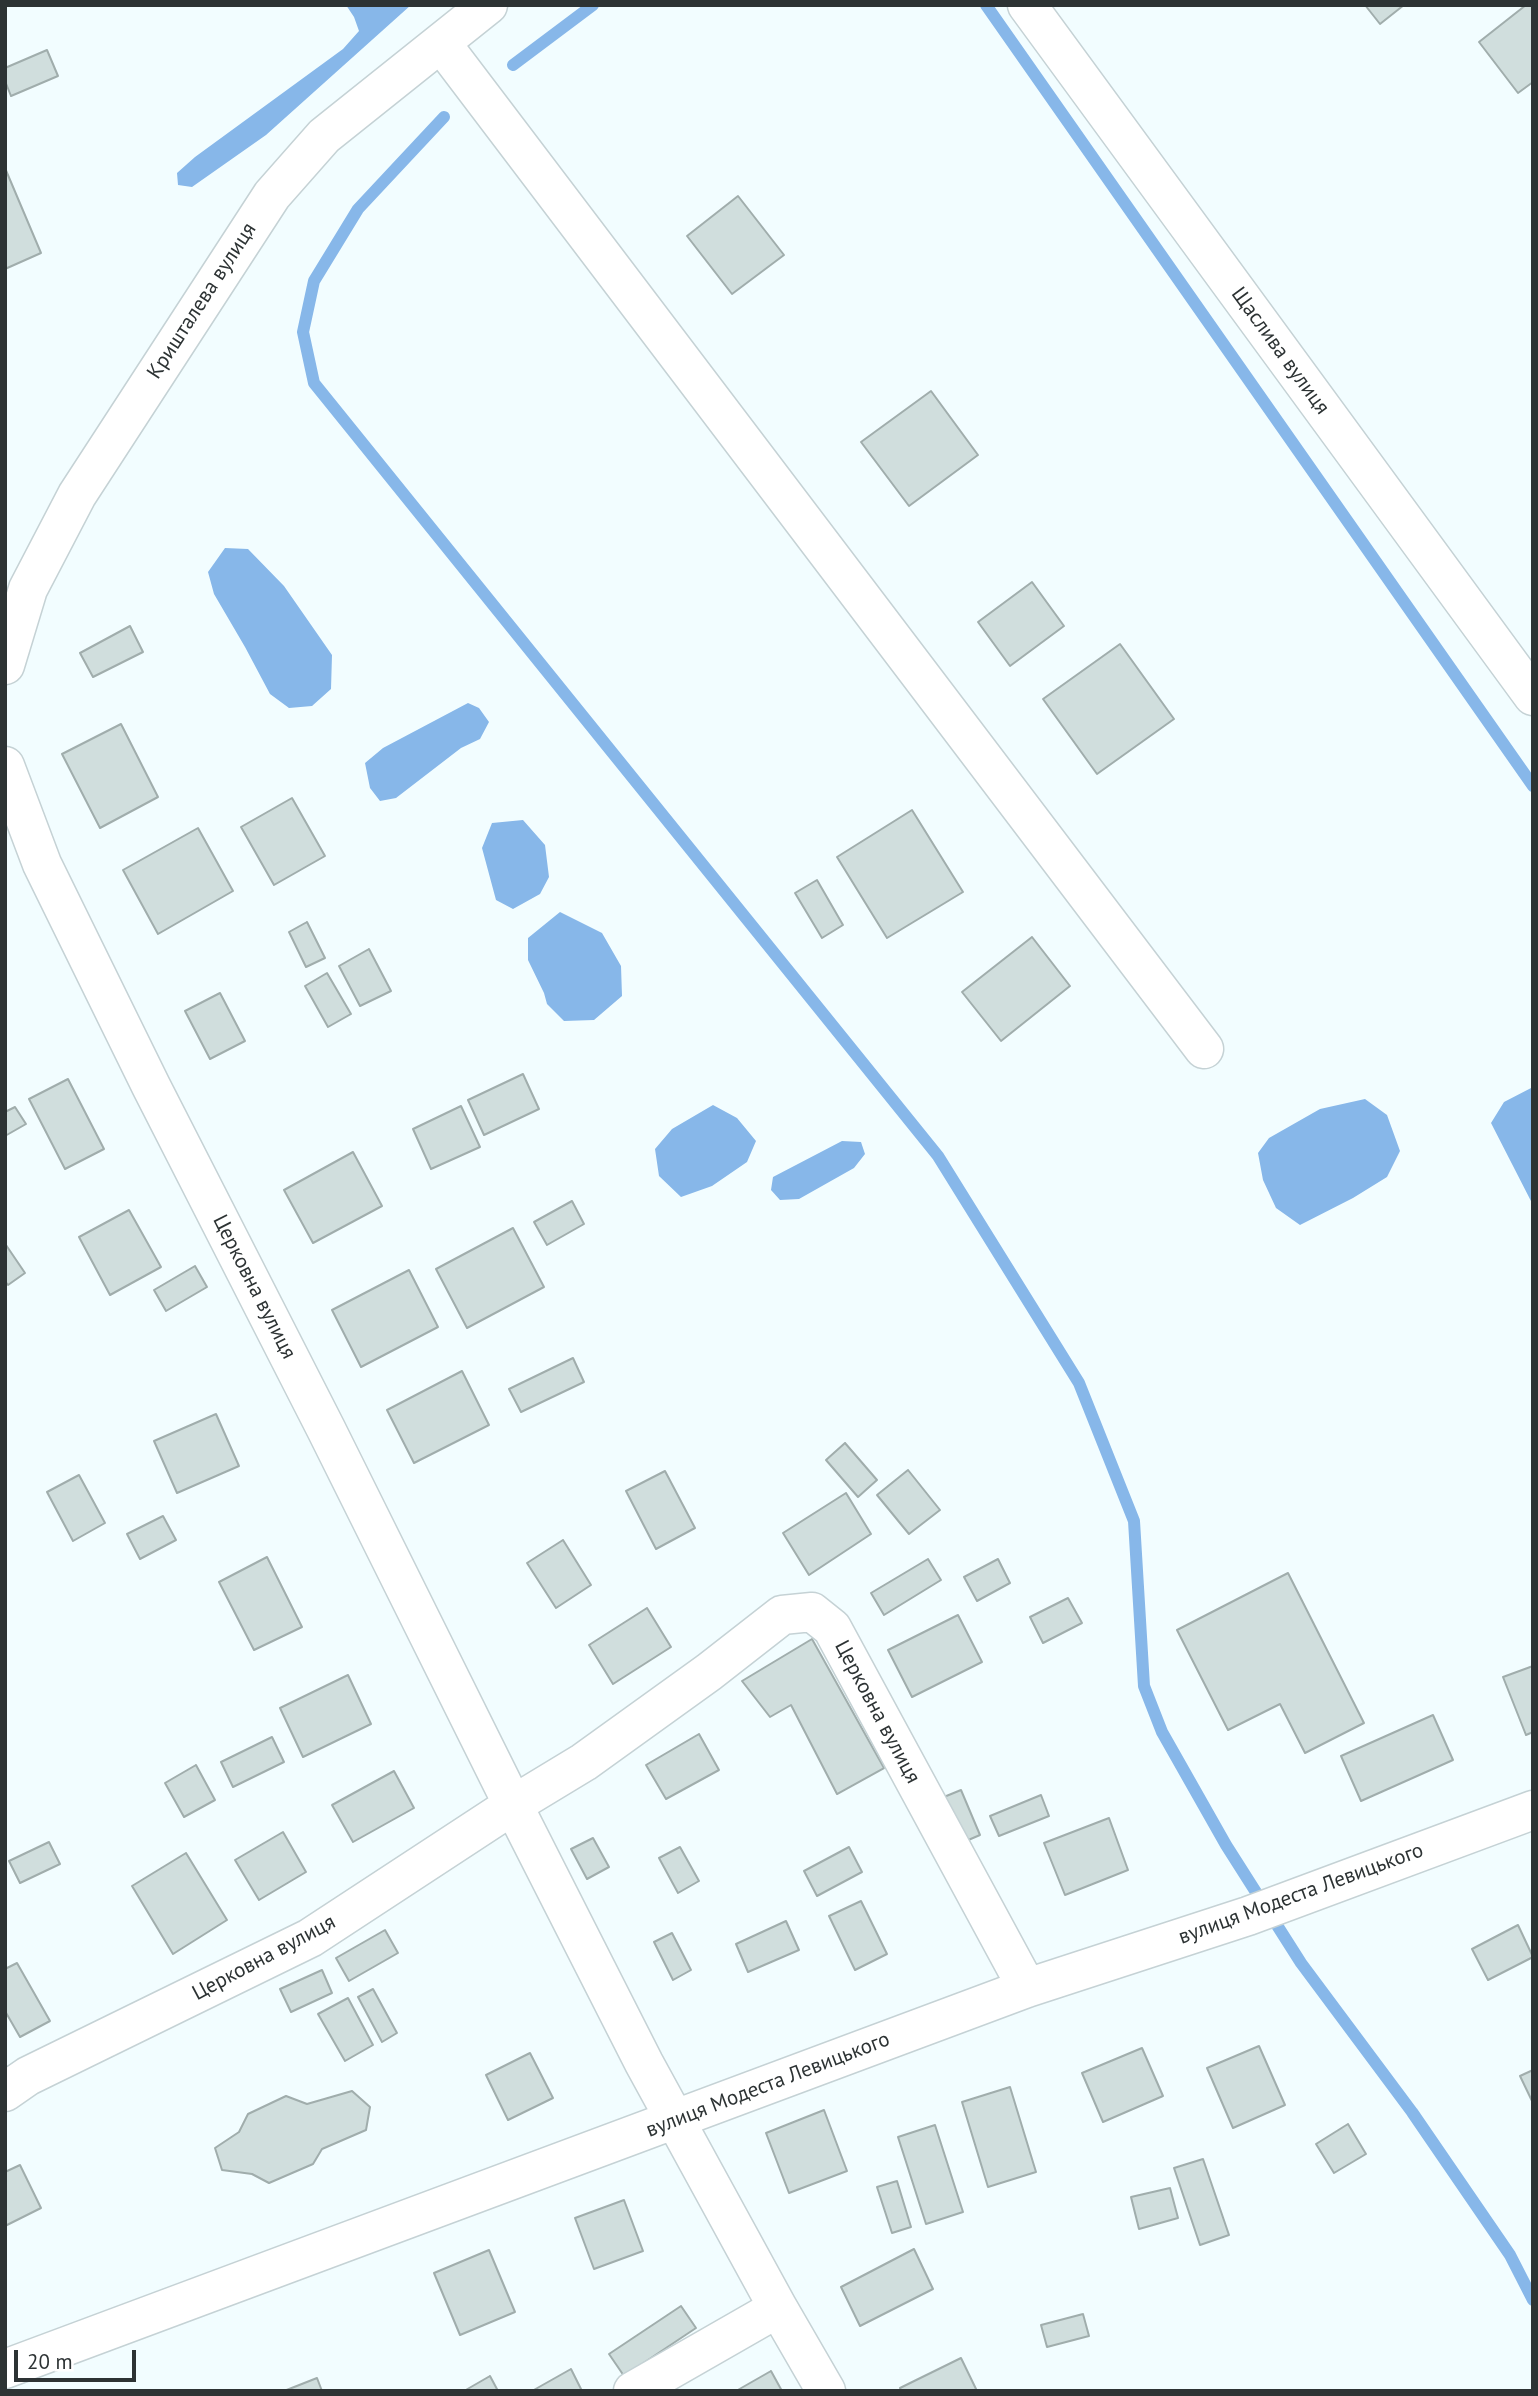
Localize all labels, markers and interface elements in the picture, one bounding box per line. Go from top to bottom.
street label: Кришталева вулиця [142,218,262,384]
street label: Щаслива вулиця [1225,282,1335,420]
street label: Церковна вулиця [207,1211,301,1363]
street label: Церковна вулиця [829,1636,925,1788]
street label: вулиця Модеста Левицького [1175,1838,1427,1950]
street label: Церковна вулиця [188,1910,340,2006]
street label: вулиця Модеста Левицького [643,2027,893,2143]
scale bar [18,2336,140,2380]
text: 20 m [27,2348,73,2375]

